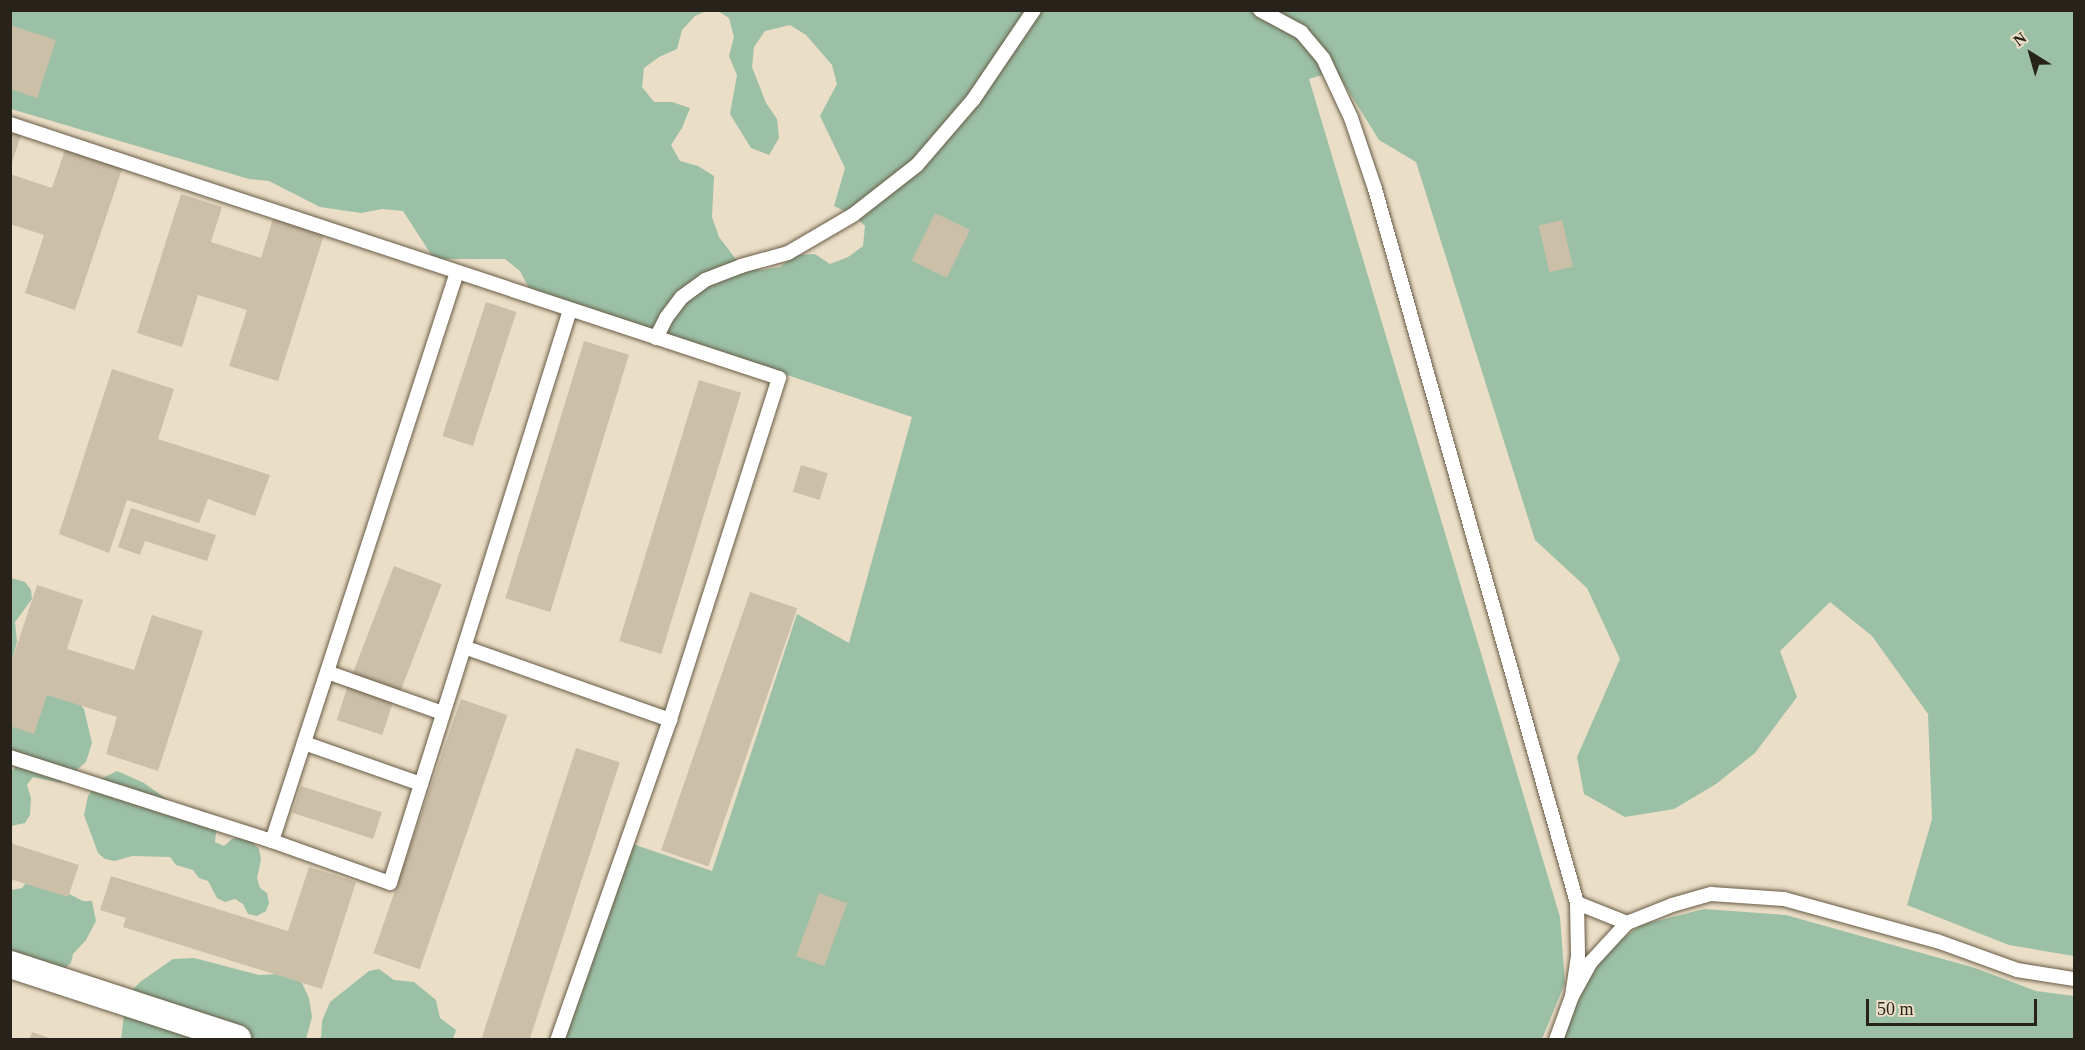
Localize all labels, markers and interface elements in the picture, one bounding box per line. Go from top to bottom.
north arrow [2001,24,2061,84]
text: N [2010,29,2030,49]
scale bar [1869,987,2040,1025]
text: 50 m [1877,999,1914,1019]

